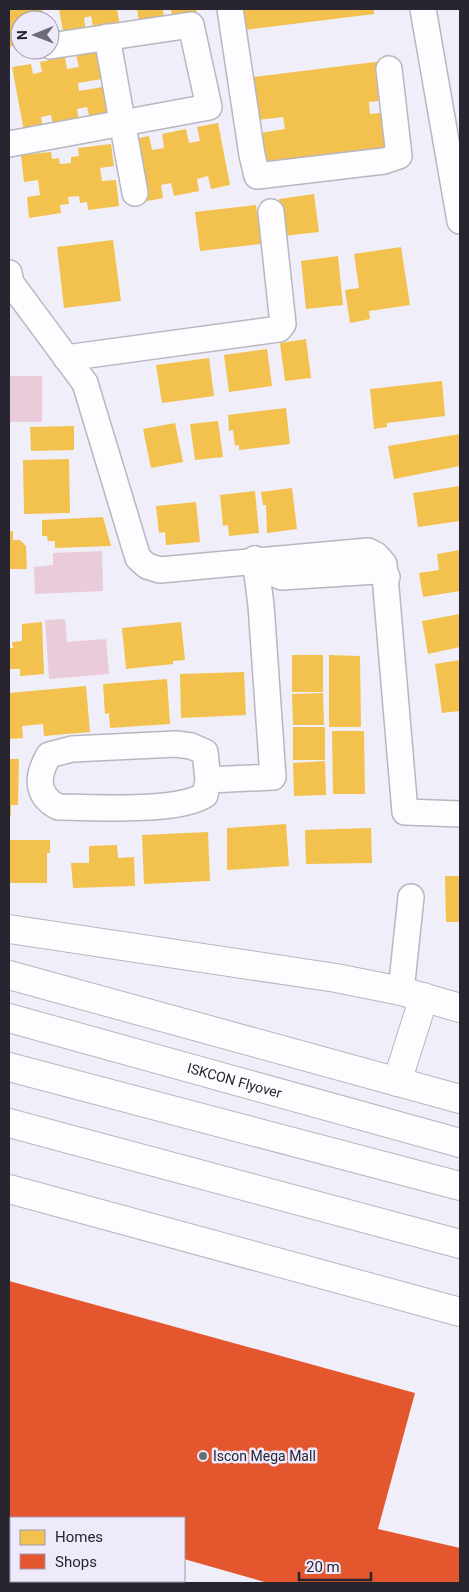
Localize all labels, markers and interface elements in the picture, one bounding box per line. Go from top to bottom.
north arrow [10,10,60,60]
text: N [14,30,30,40]
street label: ISKCON Flyover [185,1060,284,1101]
place label: Iscon Mega Mall [213,1448,316,1464]
marker: Iscon Mega Mall [197,1450,209,1462]
legend [10,1517,185,1582]
text: Homes [55,1528,103,1546]
scale bar [299,1550,372,1582]
text: Shops [55,1553,97,1571]
text: 20 m [306,1558,340,1576]

